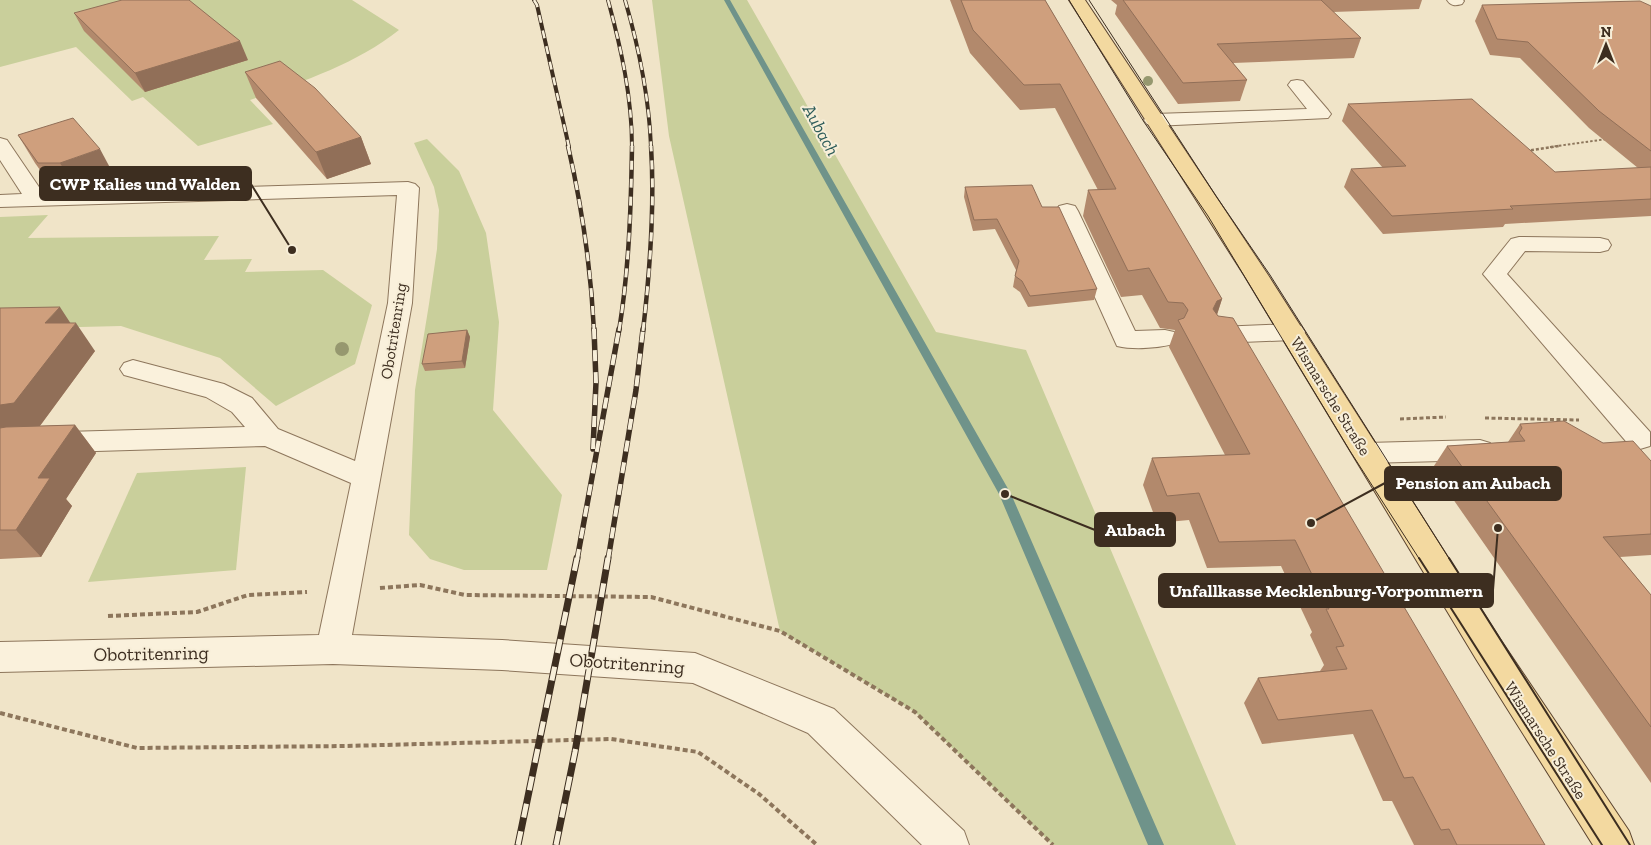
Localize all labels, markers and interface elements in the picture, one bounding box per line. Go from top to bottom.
north arrow [1581,20,1631,70]
text: N [1601,24,1612,41]
water label: Aubach [797,99,844,160]
callout: CWP Kalies und Walden [40,167,251,200]
text: CWP Kalies und Walden [50,173,240,195]
street label: Obotritenring [377,281,411,381]
street label: Wismarsche Straße [1287,334,1375,459]
callout: Pension am Aubach [1385,467,1561,500]
text: Pension am Aubach [1395,472,1551,494]
callout: Aubach [1095,513,1175,546]
text: Aubach [1105,519,1166,541]
callout: Unfallkasse Mecklenburg-Vorpommern [1159,574,1493,607]
text: Unfallkasse Mecklenburg-Vorpommern [1169,580,1483,602]
street label: Obotritenring [93,641,210,666]
street label: Obotritenring [569,648,686,679]
street label: Wismarsche Straße [1501,678,1591,802]

